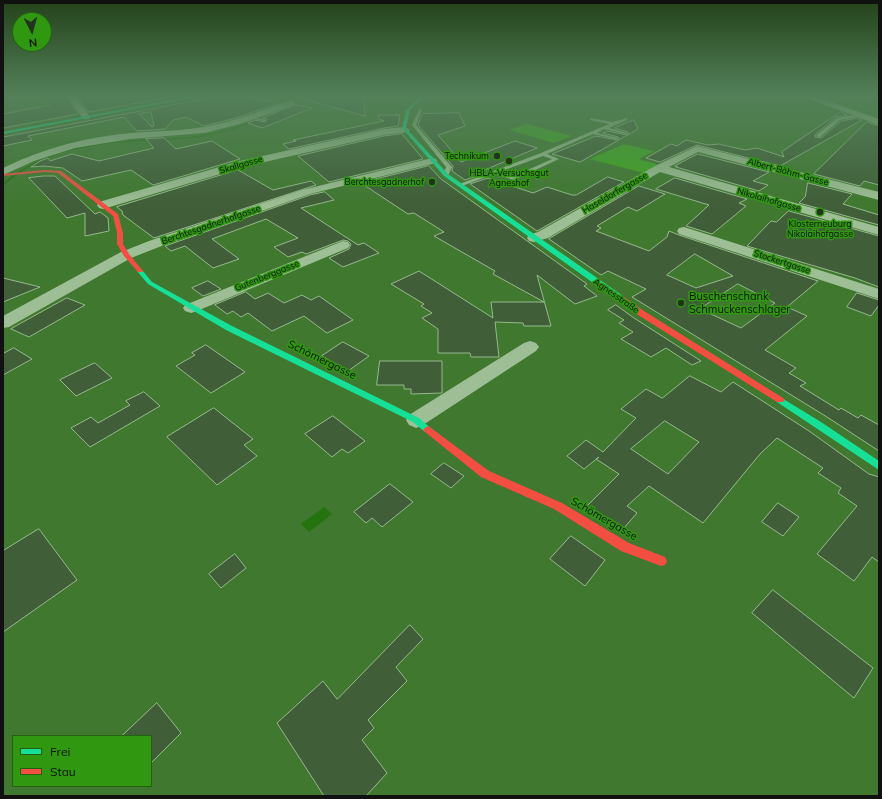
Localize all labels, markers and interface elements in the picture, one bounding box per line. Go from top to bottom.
north arrow [12,12,52,52]
text: N [28,36,38,50]
place label: Technikum [444,151,489,161]
marker: Technikum [492,151,502,161]
street label: Skallgasse [218,154,264,176]
marker: HBLA-Versuchsgut Agneshof [504,156,514,166]
street label: Albert-Böhm-Gasse [746,156,830,188]
place label: HBLA-Versuchsgut Agneshof [469,168,549,189]
street label: Haseldorfergasse [580,170,650,216]
place label: Berchtesgadnerhof [345,177,424,187]
marker: Berchtesgadnerhof [427,177,437,187]
street label: Nikolaihofgasse [736,186,802,214]
street label: Berchtesgadnerhofgasse [160,203,262,247]
marker: Klosterneuburg Nikolaihofgasse [815,207,825,217]
place label: Klosterneuburg Nikolaihofgasse [787,219,853,240]
street label: Stockertgasse [752,248,812,276]
street label: Gutenberggasse [233,258,301,294]
street label: Agnesstraße [591,276,641,316]
place label: Buschenschank Schmuckenschlager [689,290,790,316]
marker: Buschenschank Schmuckenschlager [676,298,686,308]
street label: Schömergasse [286,338,358,382]
street label: Schömergasse [568,495,640,543]
legend [12,735,152,787]
text: Frei [50,744,70,759]
text: Stau [50,764,76,779]

